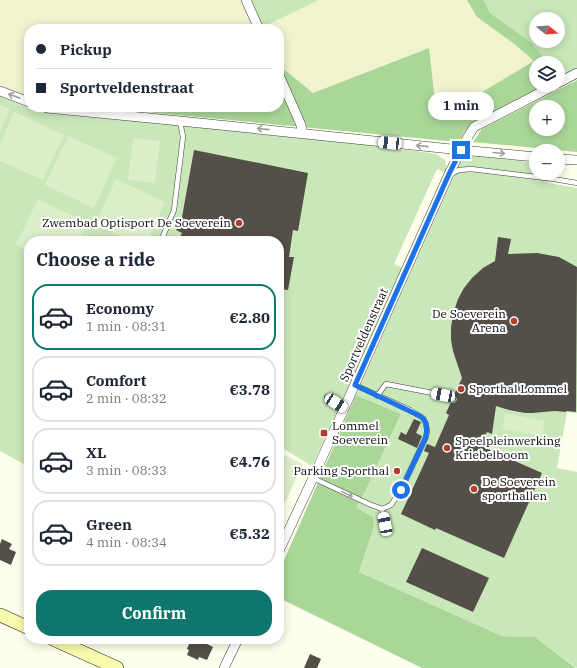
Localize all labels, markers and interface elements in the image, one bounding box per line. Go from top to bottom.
north arrow [529,12,565,48]
map controls [529,12,565,180]
text: Pickup [60,40,112,59]
button: layers [529,56,565,92]
text: Sportveldenstraat [60,78,194,97]
one-way arrow [9,92,21,100]
callout: 1 min [428,92,494,120]
text: 1 min [443,97,479,114]
button: + [529,100,565,136]
one-way arrow [257,125,270,133]
car [377,136,403,150]
route end [452,141,470,159]
one-way arrow [416,142,429,150]
button: − [529,144,565,180]
one-way arrow [492,150,505,157]
place label: Zwembad Optisport De Soeverein [42,215,231,230]
marker: Zwembad Optisport De Soeverein [234,218,244,228]
text: Choose a ride [36,248,155,271]
street label: Sportveldenstraat [336,286,391,384]
icon: car [38,299,74,335]
text: Economy [86,299,154,318]
place label: De Soeverein Arena [432,306,506,335]
text: €2.80 [229,308,270,327]
marker: De Soeverein Arena [509,316,519,326]
text: 1 min · 08:31 [86,318,167,335]
icon: car [38,371,74,407]
text: Comfort [86,371,146,390]
text: €3.78 [229,380,270,399]
place label: Sporthal Lommel [469,381,568,396]
marker: Sporthal Lommel [456,384,466,394]
car [430,387,456,403]
text: 2 min · 08:32 [86,390,167,407]
car [323,391,349,415]
place label: Lommel Soeverein [332,418,389,447]
marker: Lommel Soeverein [319,428,329,438]
place label: Speelpleinwerking Kriebelboom [455,433,561,462]
icon: car [38,443,74,479]
text: XL [86,443,106,462]
marker: Speelpleinwerking Kriebelboom [442,443,452,453]
text: €4.76 [229,452,270,471]
text: 3 min · 08:33 [86,462,167,479]
place label: Parking Sporthal [293,463,389,478]
marker: Parking Sporthal [392,466,402,476]
place label: De Soeverein sporthallen [482,474,556,503]
route start [392,481,410,499]
marker: De Soeverein sporthallen [469,484,479,494]
one-way arrow [341,491,353,498]
car [377,511,393,537]
icon: car [38,515,74,551]
text: Green [86,515,132,534]
text: €5.32 [229,524,270,543]
text: 4 min · 08:34 [86,534,167,551]
button: Confirm [36,590,272,636]

